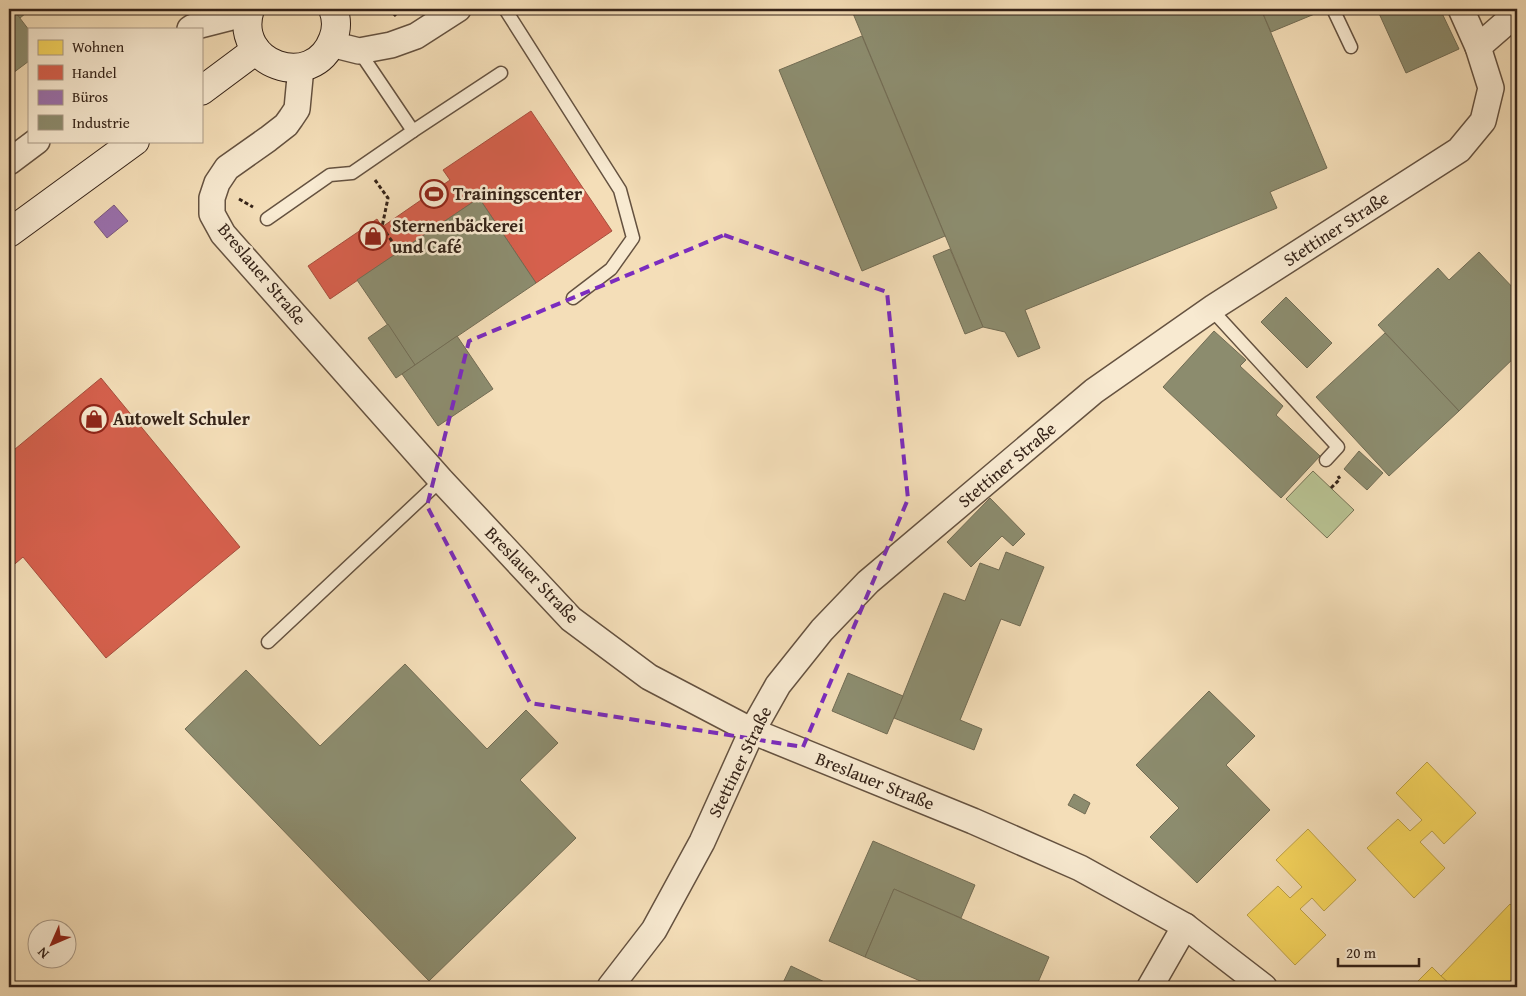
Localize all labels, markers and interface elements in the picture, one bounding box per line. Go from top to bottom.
legend [28,28,202,142]
text: Wohnen [72,36,125,57]
text: Handel [72,62,117,83]
text: Büros [72,86,108,107]
text: Industrie [72,112,130,133]
sports icon: Trainingscenter [419,179,449,209]
place label: Trainingscenter [453,180,583,207]
street label: Stettiner Straße [1278,184,1394,273]
place label: Sternenbäckerei und Café [392,212,524,260]
street label: Breslauer Straße [212,217,313,331]
shop icon: Sternenbäckerei und Café [358,221,388,251]
shop icon: Autowelt Schuler [79,404,109,434]
place label: Autowelt Schuler [113,405,251,432]
street label: Stettiner Straße [952,415,1062,514]
street label: Breslauer Straße [479,520,586,629]
street label: Stettiner Straße [701,701,778,822]
street label: Breslauer Straße [812,744,939,817]
north arrow [28,918,78,968]
scale bar [1338,936,1420,968]
text: N [32,942,53,964]
text: 20 m [1346,942,1377,963]

